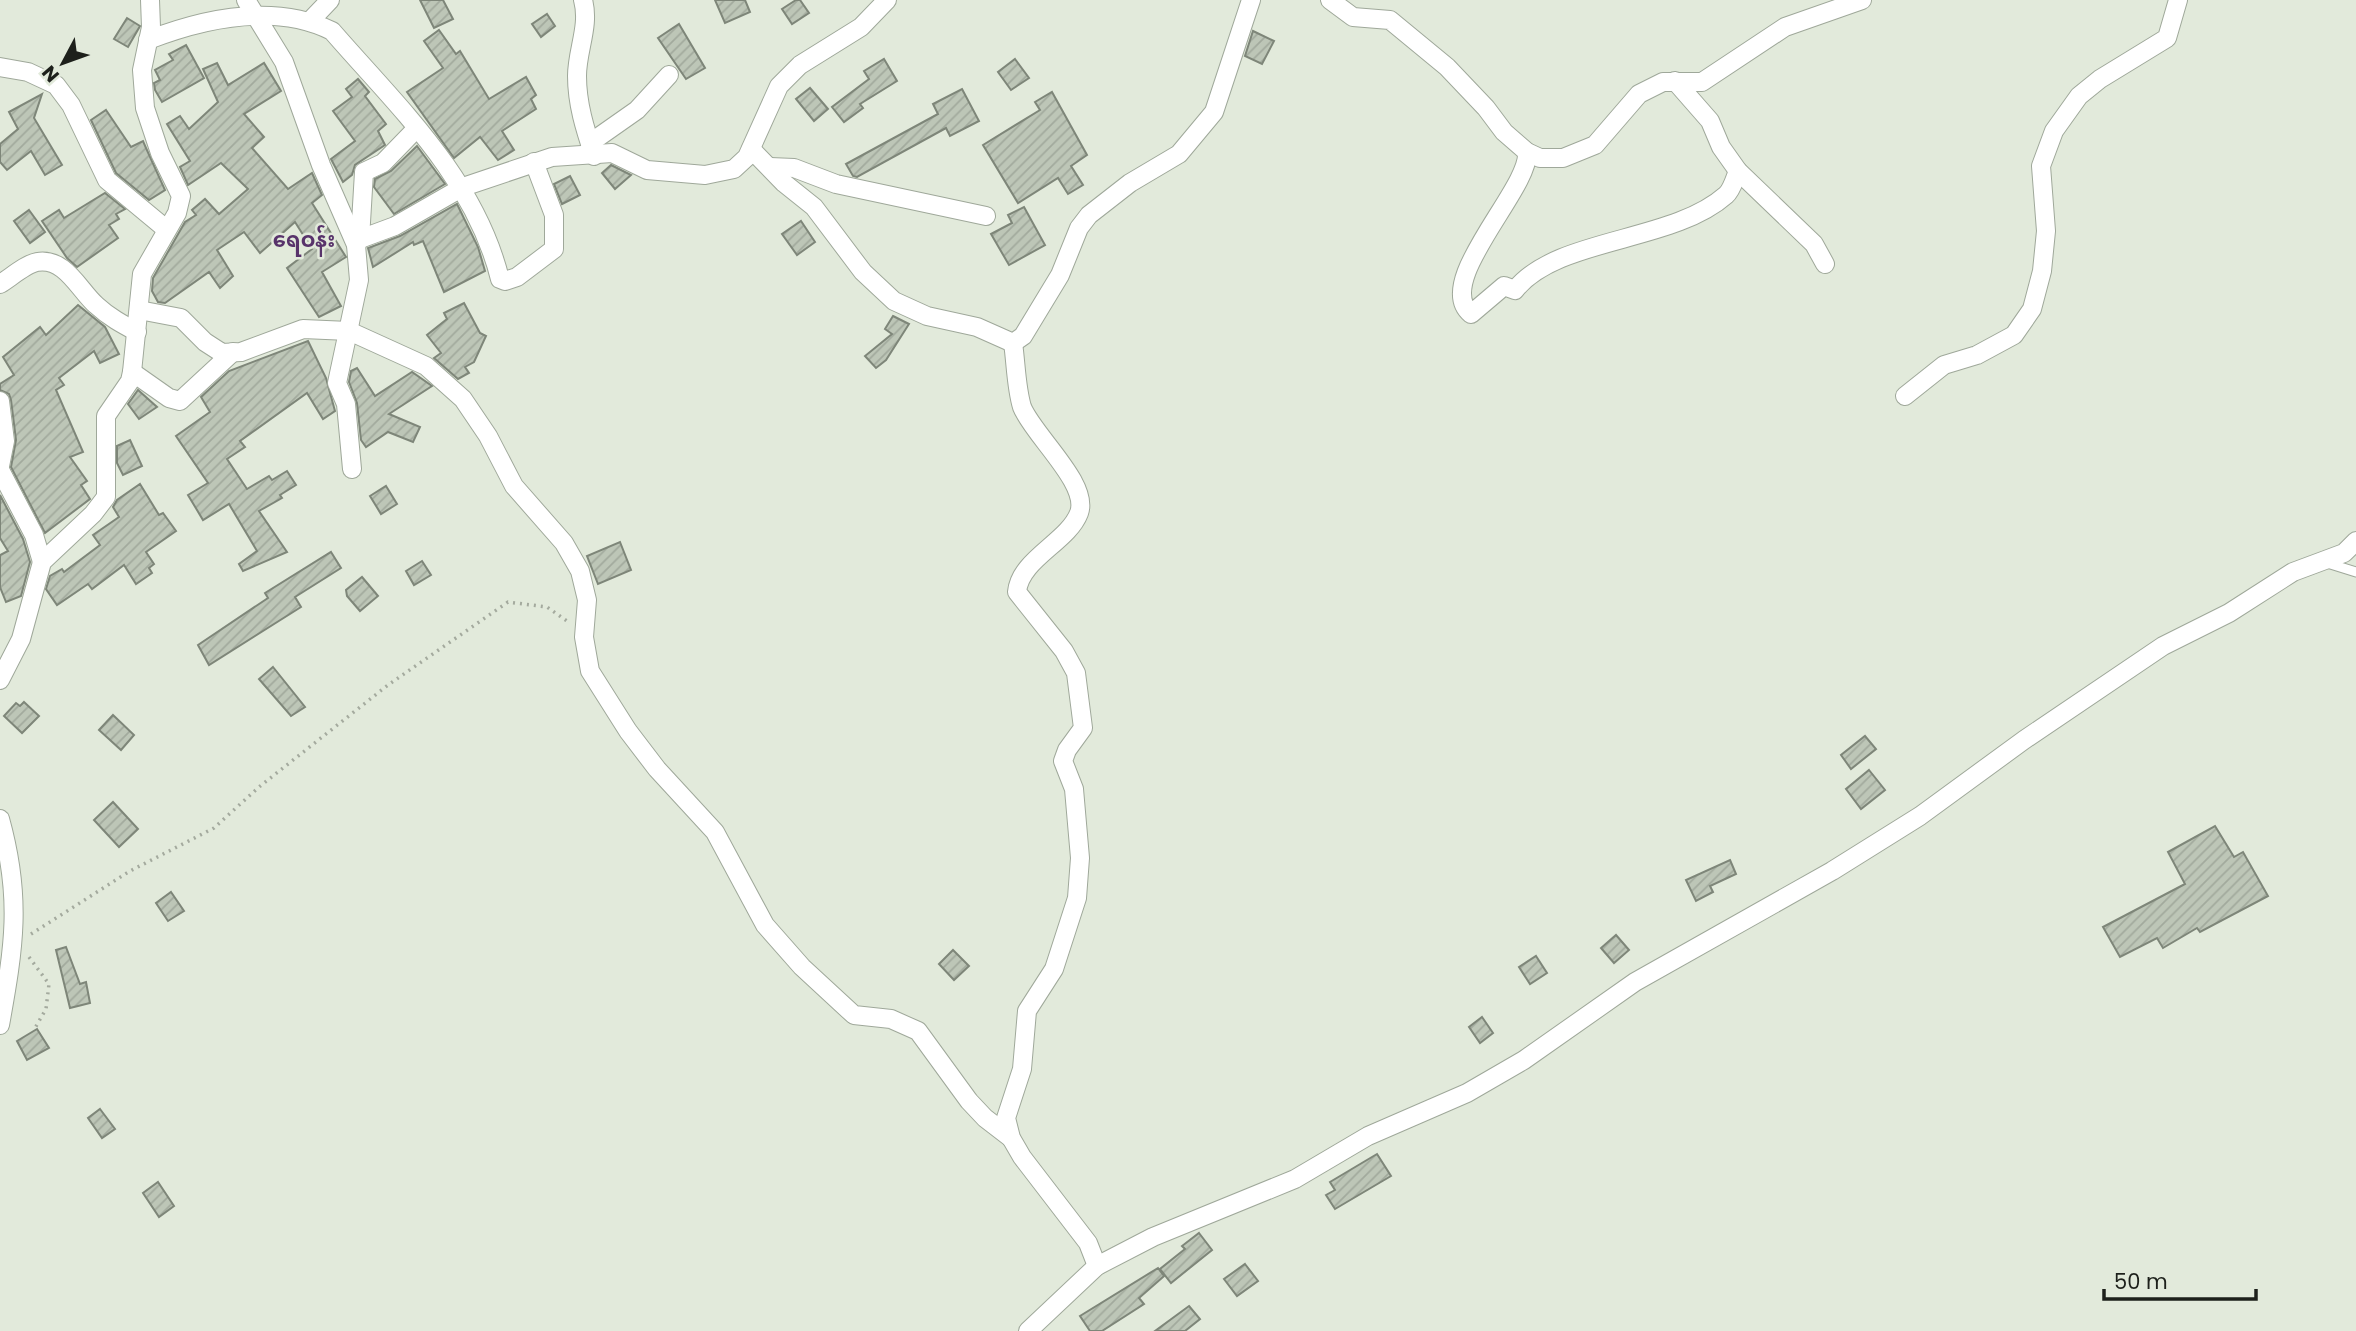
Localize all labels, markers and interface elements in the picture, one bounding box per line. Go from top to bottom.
north arrow [28,28,98,98]
text: N [36,60,65,88]
district label: ရေဝန်း [273,224,335,257]
scale bar [2104,1258,2256,1302]
text: 50 m [2114,1267,2168,1296]

